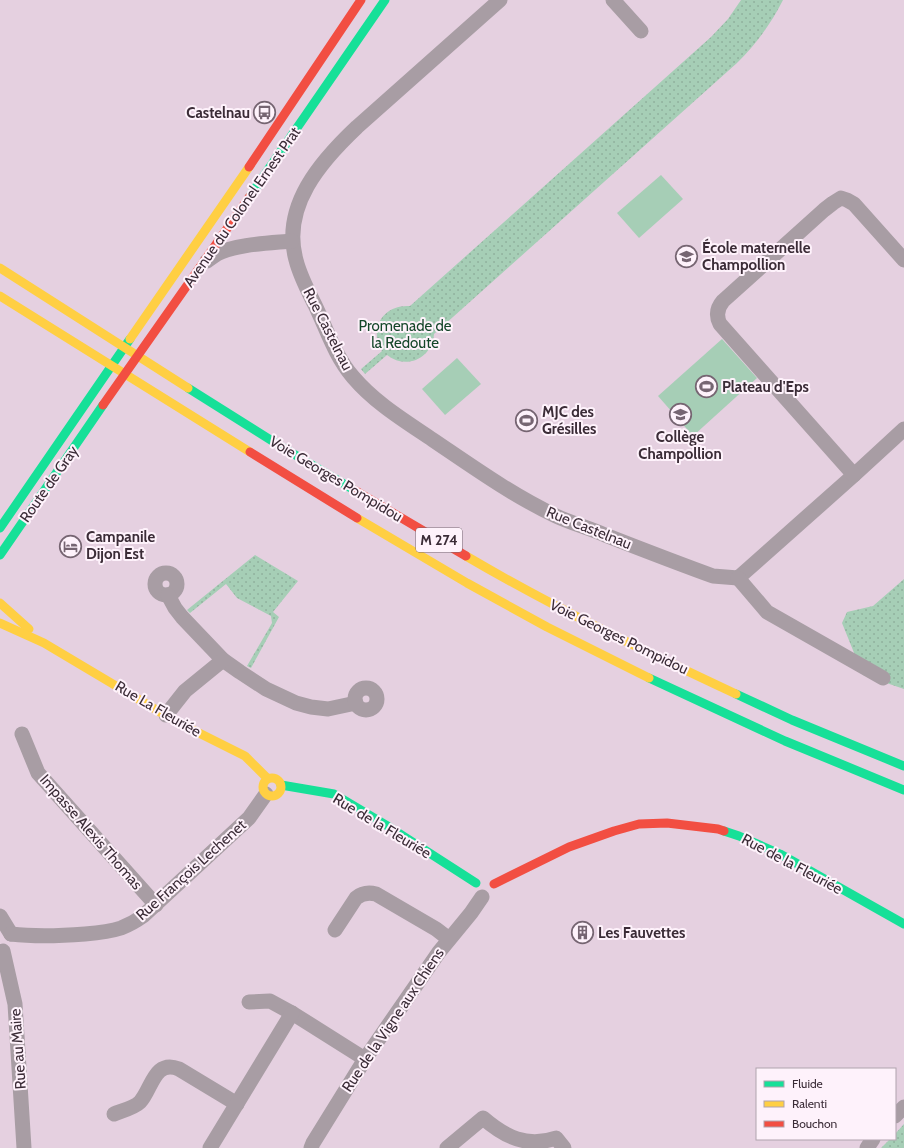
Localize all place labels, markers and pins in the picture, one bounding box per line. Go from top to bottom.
bus stop icon: Castelnau [252,100,278,126]
place label: Castelnau [186,104,250,122]
place label: École maternelle Champollion [702,238,811,274]
school or university icon: École maternelle Champollion [674,244,700,270]
sports icon: Plateau d'Eps [694,374,720,400]
place label: Plateau d'Eps [722,378,809,396]
school or university icon: Collège Champollion [667,401,693,427]
place label: MJC des Grésilles [542,403,596,438]
sports icon: MJC des Grésilles [513,408,539,434]
place label: Collège Champollion [638,428,722,463]
place label: Campanile Dijon Est [86,528,155,563]
hotel icon: Campanile Dijon Est [58,533,84,559]
building icon: Les Fauvettes [569,920,595,946]
place label: Les Fauvettes [598,924,685,942]

